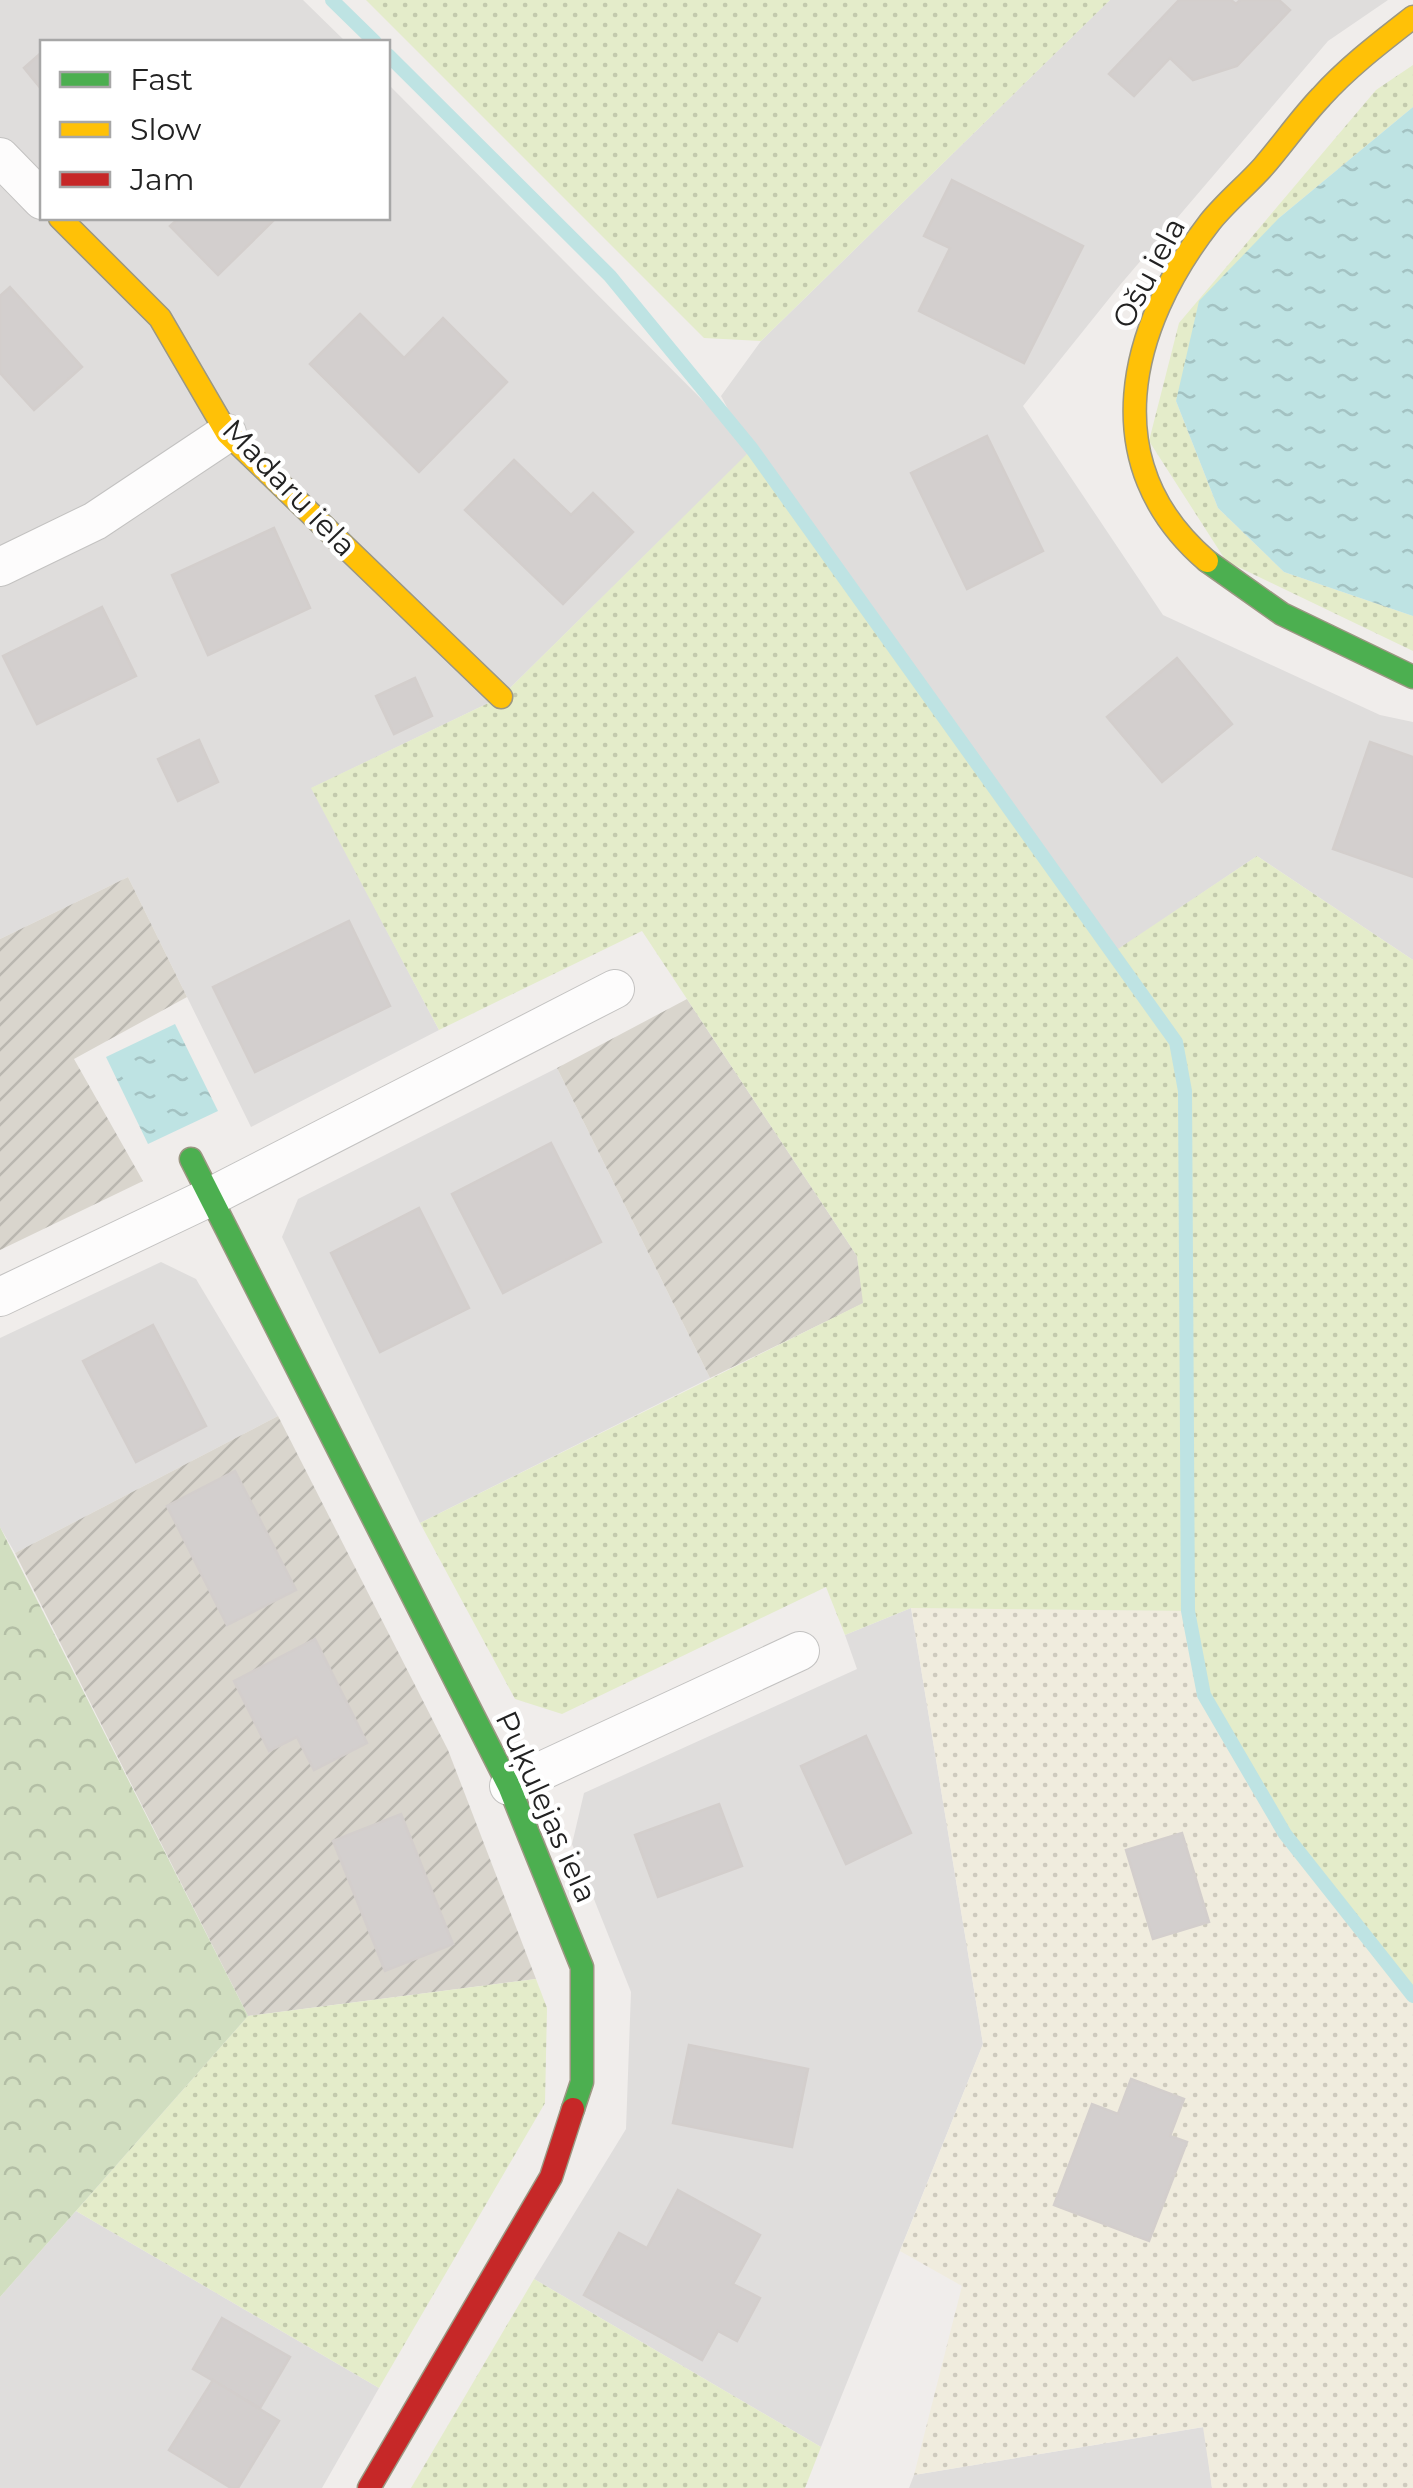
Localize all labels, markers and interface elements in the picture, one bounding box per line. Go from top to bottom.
legend [40,40,390,220]
text: Fast [130,61,193,98]
text: Slow [130,111,202,148]
text: Jam [129,161,195,198]
street label: Ošu iela [1104,211,1193,334]
street label: Madaru iela [215,411,364,564]
street label: Puķulejas iela [488,1705,605,1908]

